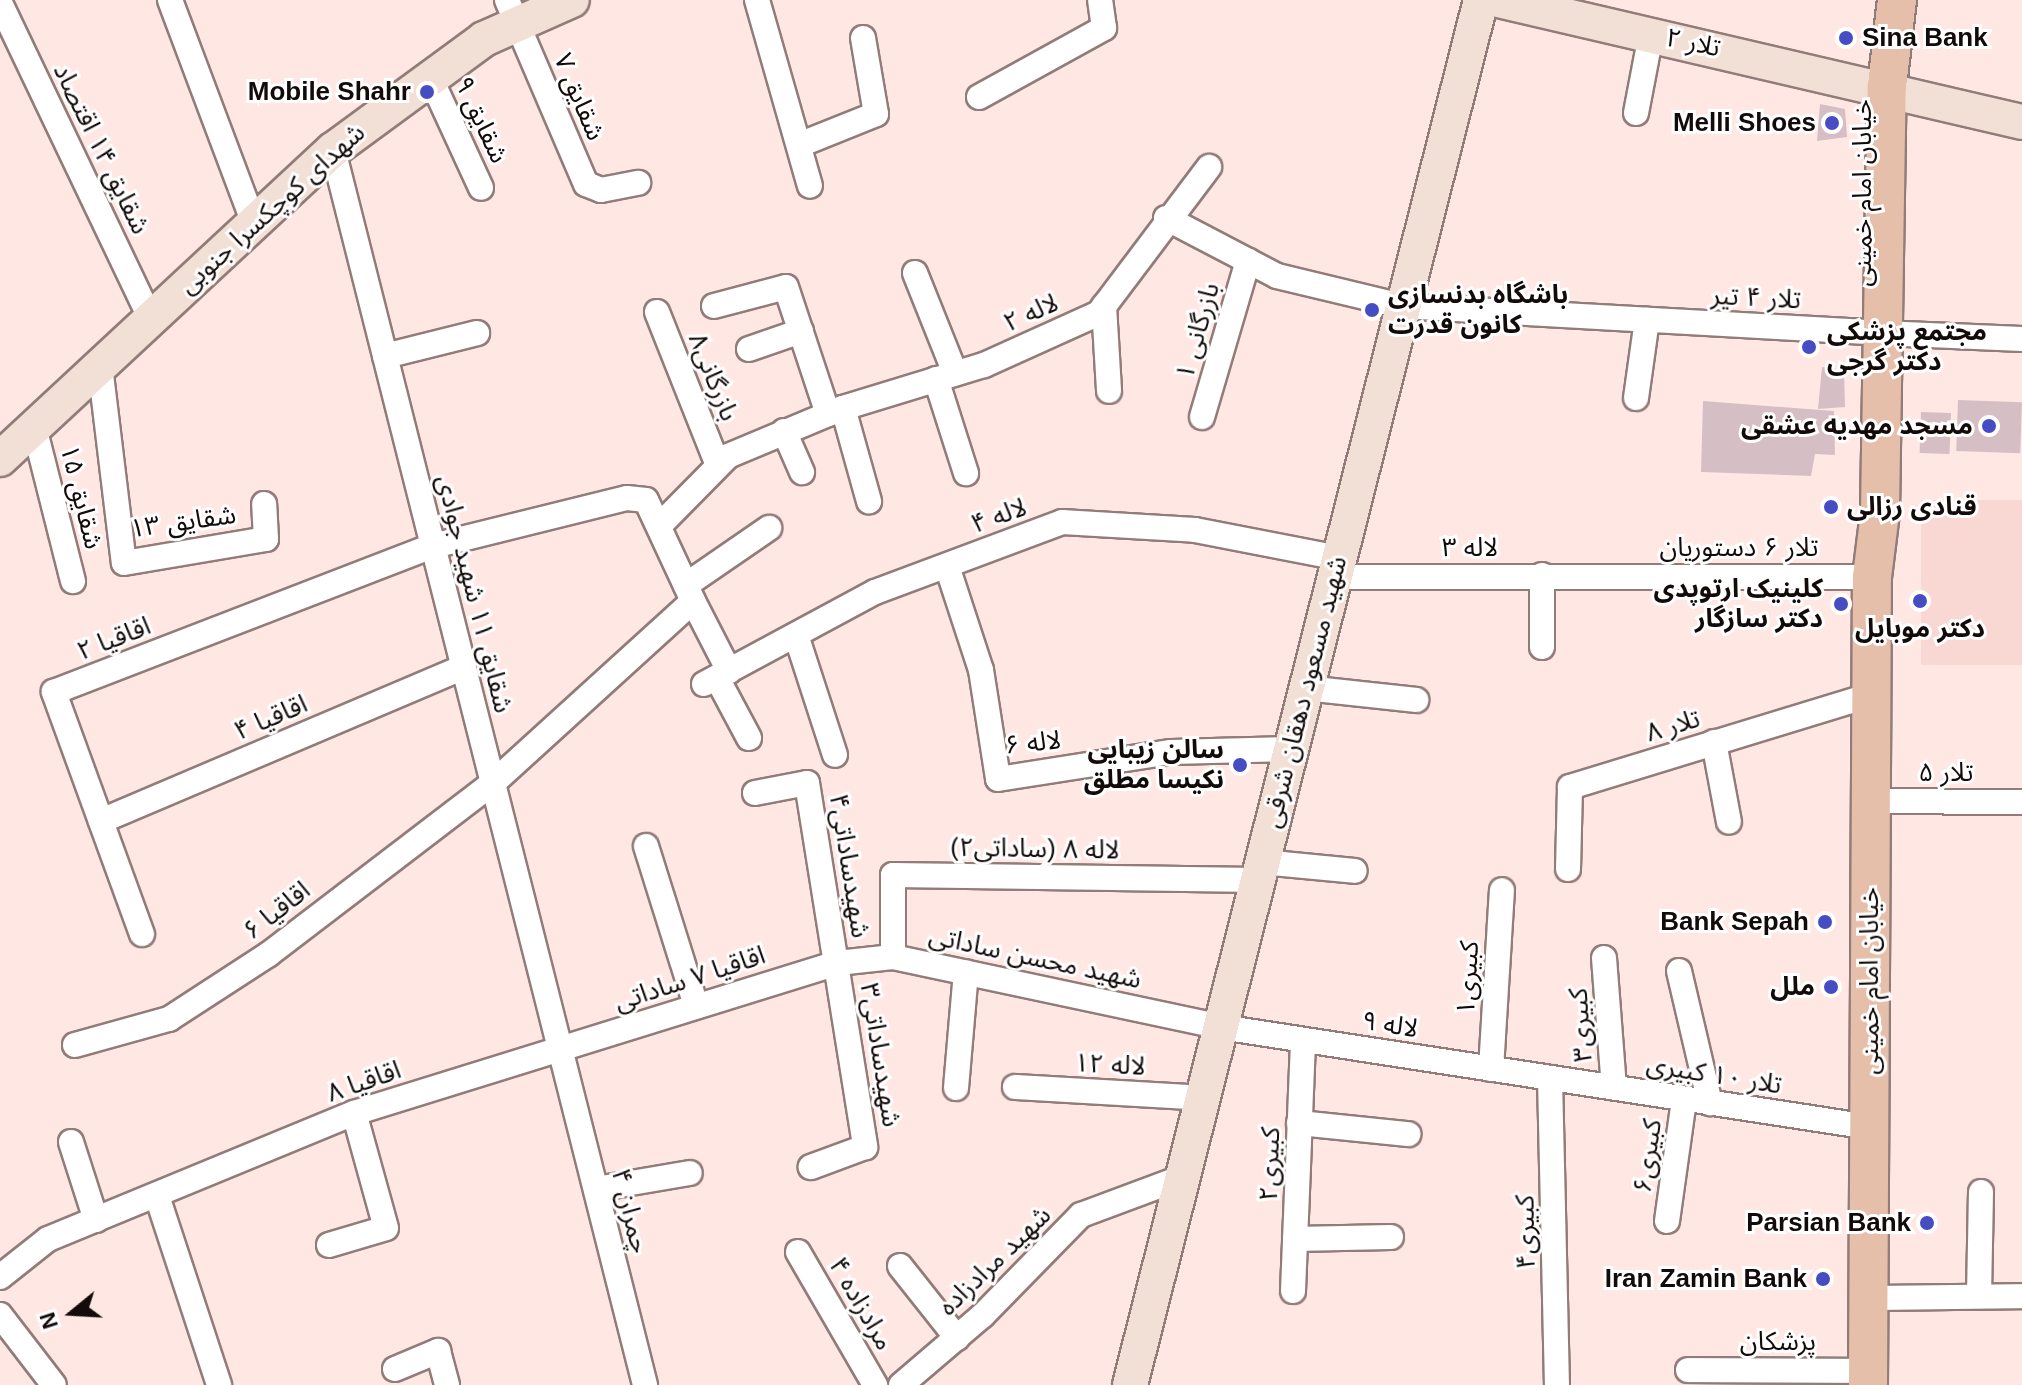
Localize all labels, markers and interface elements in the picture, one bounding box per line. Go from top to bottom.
street label: تلار ۲ [1663,22,1723,64]
place label: Sina Bank [1862,22,1988,54]
marker: Sina Bank [1837,29,1855,47]
street label: شقایق ۷ [547,49,611,145]
street label: شقایق ۱۴ اقتصاد [46,59,156,239]
street label: شقایق ۹ [447,72,515,168]
place label: Mobile Shahr [248,76,411,108]
marker: Mobile Shahr [418,83,436,101]
street label: خیابان امام خمینی [1847,99,1879,287]
place label: Melli Shoes [1673,107,1816,139]
marker: Melli Shoes [1823,114,1841,132]
street label: شهدای کوچکسرا جنوبی [172,117,372,301]
street label: بازرگانی ۱ [1169,279,1227,383]
place label: باشگاه بدنسازی کانون قدرت [1388,279,1568,340]
street label: تلار ۴ تیر [1710,280,1802,316]
street label: لاله ۲ [999,287,1063,339]
marker: باشگاه بدنسازی کانون قدرت [1363,301,1381,319]
place label: مجتمع پزشکی دکتر گرجی [1827,316,1987,378]
street label: بازرگانی۸ [681,329,745,425]
marker: مجتمع پزشکی دکتر گرجی [1798,336,1820,358]
place label: مسجد مهدیه عشقی [1741,410,1973,442]
marker: مسجد مهدیه عشقی [1980,417,1998,435]
street label: شقایق ۱۵ [53,442,109,552]
street label: شقایق ۱۱ شهید جوادی [429,472,519,716]
place label: قنادی رزالی [1847,491,1977,523]
street label: لاله ۴ [967,492,1031,540]
marker: قنادی رزالی [1822,498,1840,516]
street label: شقایق ۱۳ [128,499,238,545]
street label: لاله ۳ [1442,532,1498,564]
street label: تلار ۶ دستوریان [1660,532,1818,564]
street label: شهید مسعود دهقان شرقی [1256,553,1354,831]
place label: کلینیک ارتوپدی دکتر سازگار [1654,573,1823,634]
marker: دکتر موبایل [1911,592,1929,610]
marker: کلینیک ارتوپدی دکتر سازگار [1830,593,1852,615]
street label: اقاقیا ۲ [73,611,155,667]
place label: دکتر موبایل [1855,613,1985,645]
street label: اقاقیا ۴ [230,689,312,747]
street label: تلار ۸ [1642,703,1704,749]
street label: لاله ۶ [1003,725,1063,761]
place label: سالن زیبایی نکیسا مطلق [1084,734,1224,796]
marker: سالن زیبایی نکیسا مطلق [1231,756,1249,774]
street label: تلار ۵ [1919,757,1973,789]
street label: شهیدساداتی۴ [822,792,876,940]
street label: لاله ۸ (ساداتی۲) [950,832,1120,866]
street label: اقاقیا ۶ [237,875,317,947]
street label: خیابان امام خمینی [1854,887,1886,1075]
place label: Bank Sepah [1660,906,1809,938]
marker: Bank Sepah [1816,913,1834,931]
street label: شهید محسن ساداتی [926,920,1144,996]
street label: اقاقیا ۷ ساداتی [611,940,769,1018]
street label: کبیری۱ [1450,940,1486,1016]
place label: ملل [1770,971,1815,1003]
marker: ملل [1822,978,1840,996]
street label: شهیدساداتی۳ [853,981,907,1129]
street label: کبیری۳ [1563,987,1599,1063]
street label: لاله ۹ [1360,1005,1420,1045]
street label: لاله ۱۲ [1073,1048,1147,1082]
street label: تلار ۱۰ کبیری [1644,1049,1784,1101]
street label: اقاقیا ۸ [323,1055,405,1109]
street label: کبیری۶ [1627,1117,1669,1195]
street label: کبیری۲ [1253,1126,1287,1202]
street label: چمران ۴ [604,1165,656,1257]
street label: کبیری۴ [1510,1195,1542,1269]
street label: شهید مرادزاده [932,1200,1058,1322]
place label: Parsian Bank [1746,1207,1911,1239]
marker: Parsian Bank [1918,1214,1936,1232]
street label: مرادزاده ۴ [822,1252,900,1356]
place label: Iran Zamin Bank [1605,1263,1807,1295]
marker: Iran Zamin Bank [1814,1270,1832,1288]
north arrow [32,1273,112,1353]
text: N [34,1309,63,1332]
street label: پزشکان [1740,1326,1816,1358]

